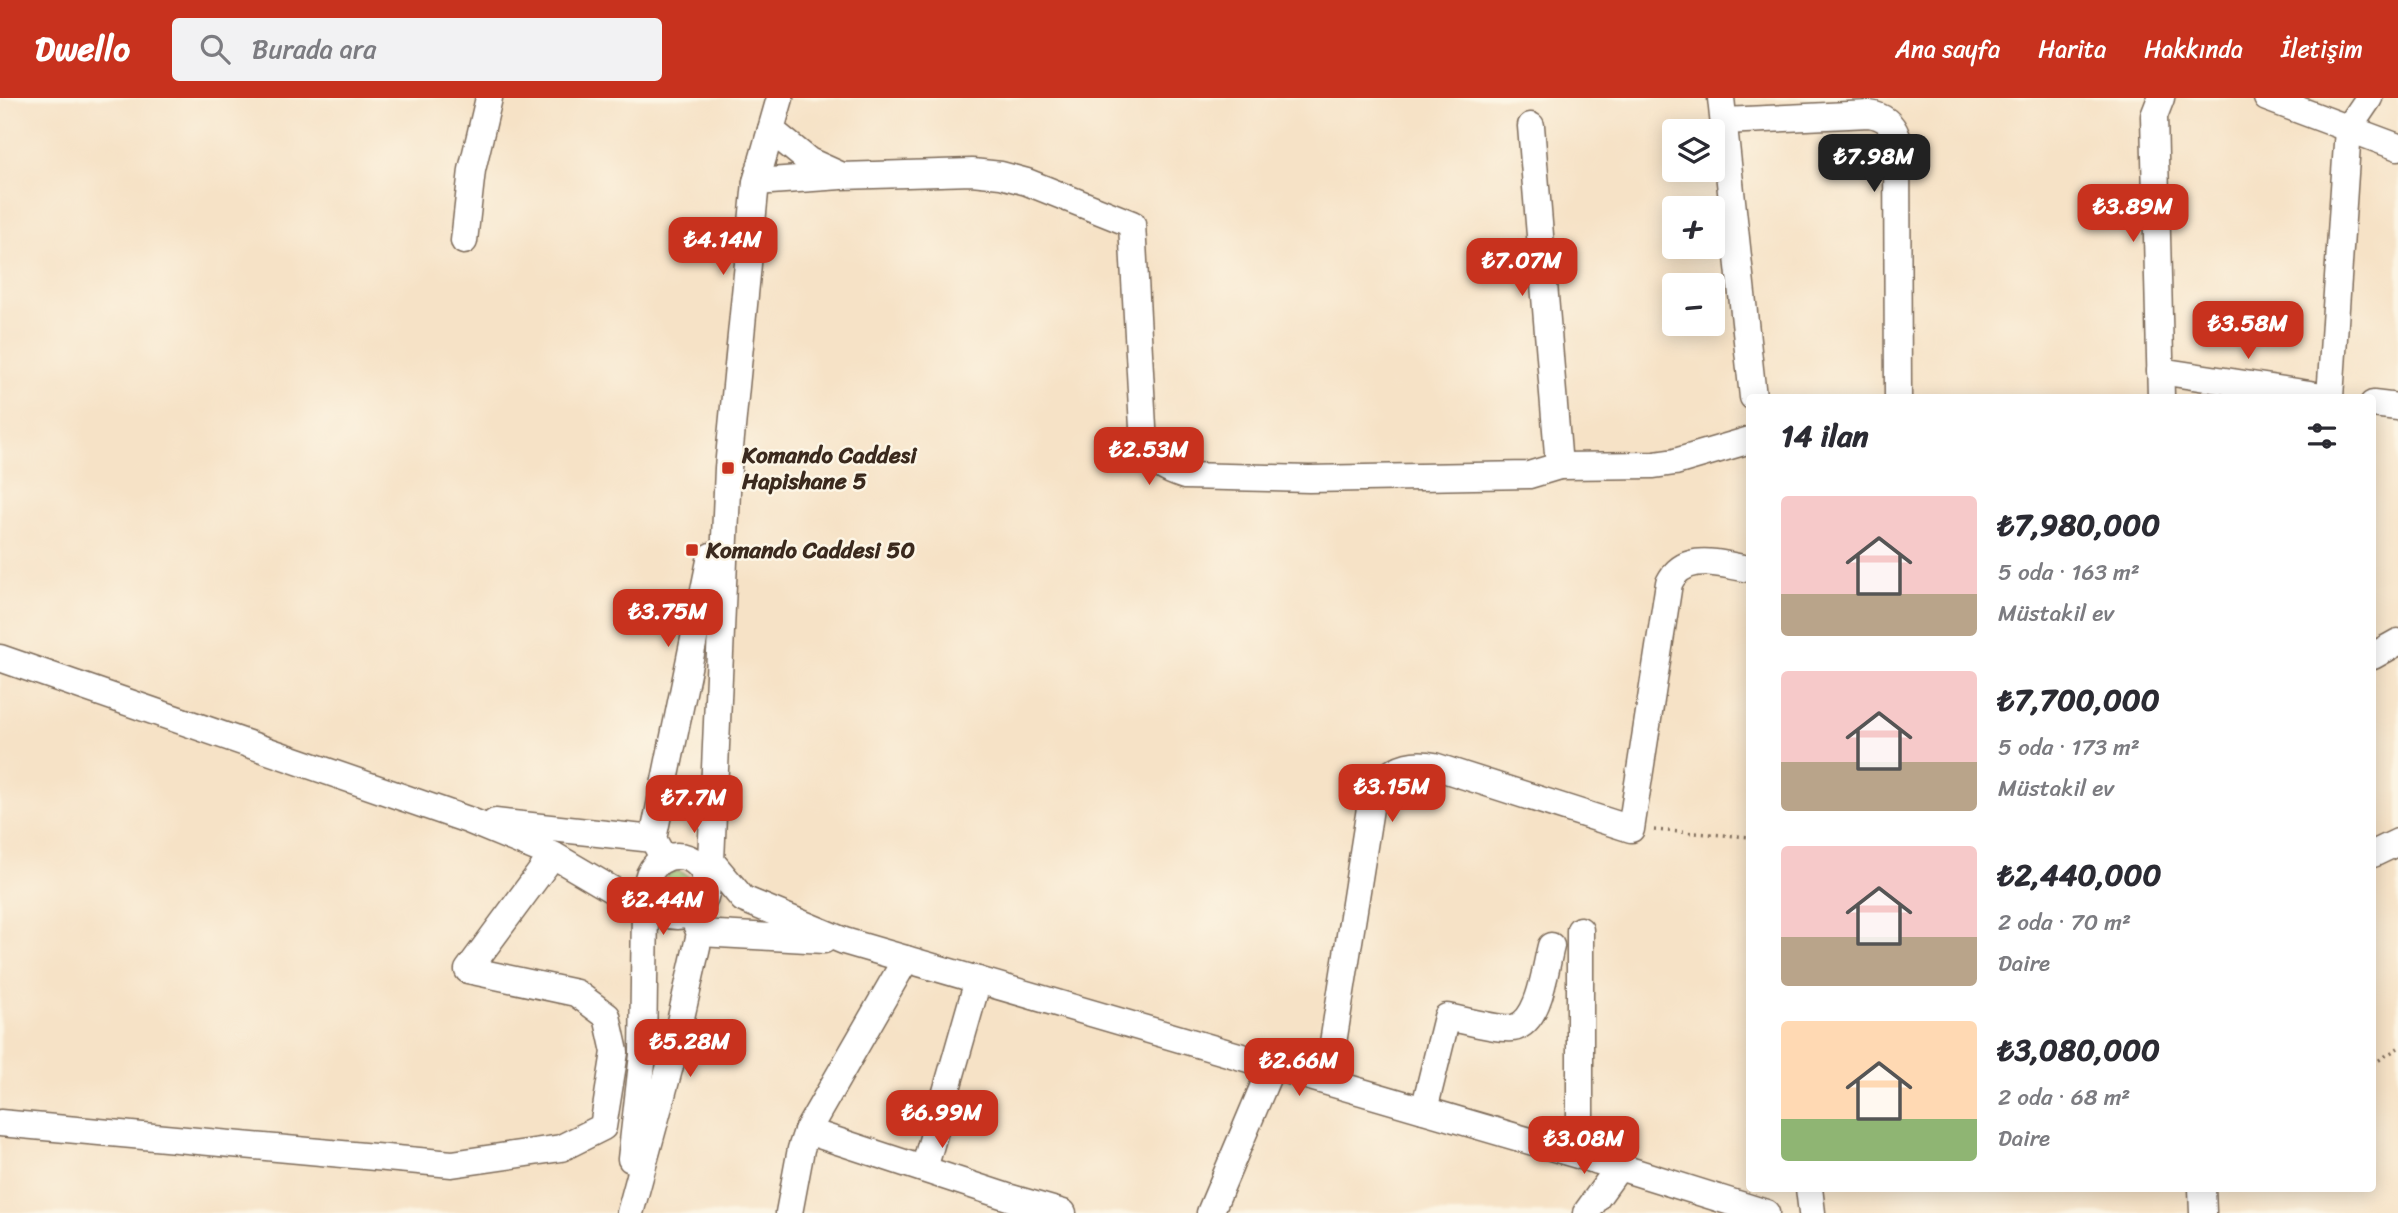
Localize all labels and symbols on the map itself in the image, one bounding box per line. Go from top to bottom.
pin: ₺7.98M [1817,134,1931,194]
pin: ₺3.89M [2076,184,2190,244]
pin: ₺4.14M [666,218,780,277]
pin: ₺7.07M [1465,238,1579,298]
pin: ₺3.58M [2191,302,2305,361]
pin: ₺2.53M [1092,428,1206,487]
place label: Komando Caddesi Hapishane 5 [741,435,918,502]
marker: Komando Caddesi Hapishane 5 [720,460,736,476]
place label: Komando Caddesi 50 [705,530,916,571]
marker: Komando Caddesi 50 [684,542,700,558]
pin: ₺3.75M [611,589,725,649]
pin: ₺3.15M [1335,764,1449,824]
pin: ₺7.7M [645,776,743,835]
pin: ₺2.44M [606,878,720,937]
pin: ₺5.28M [633,1020,747,1079]
pin: ₺2.66M [1242,1038,1356,1098]
pin: ₺6.99M [885,1090,999,1150]
pin: ₺3.08M [1527,1116,1641,1176]

